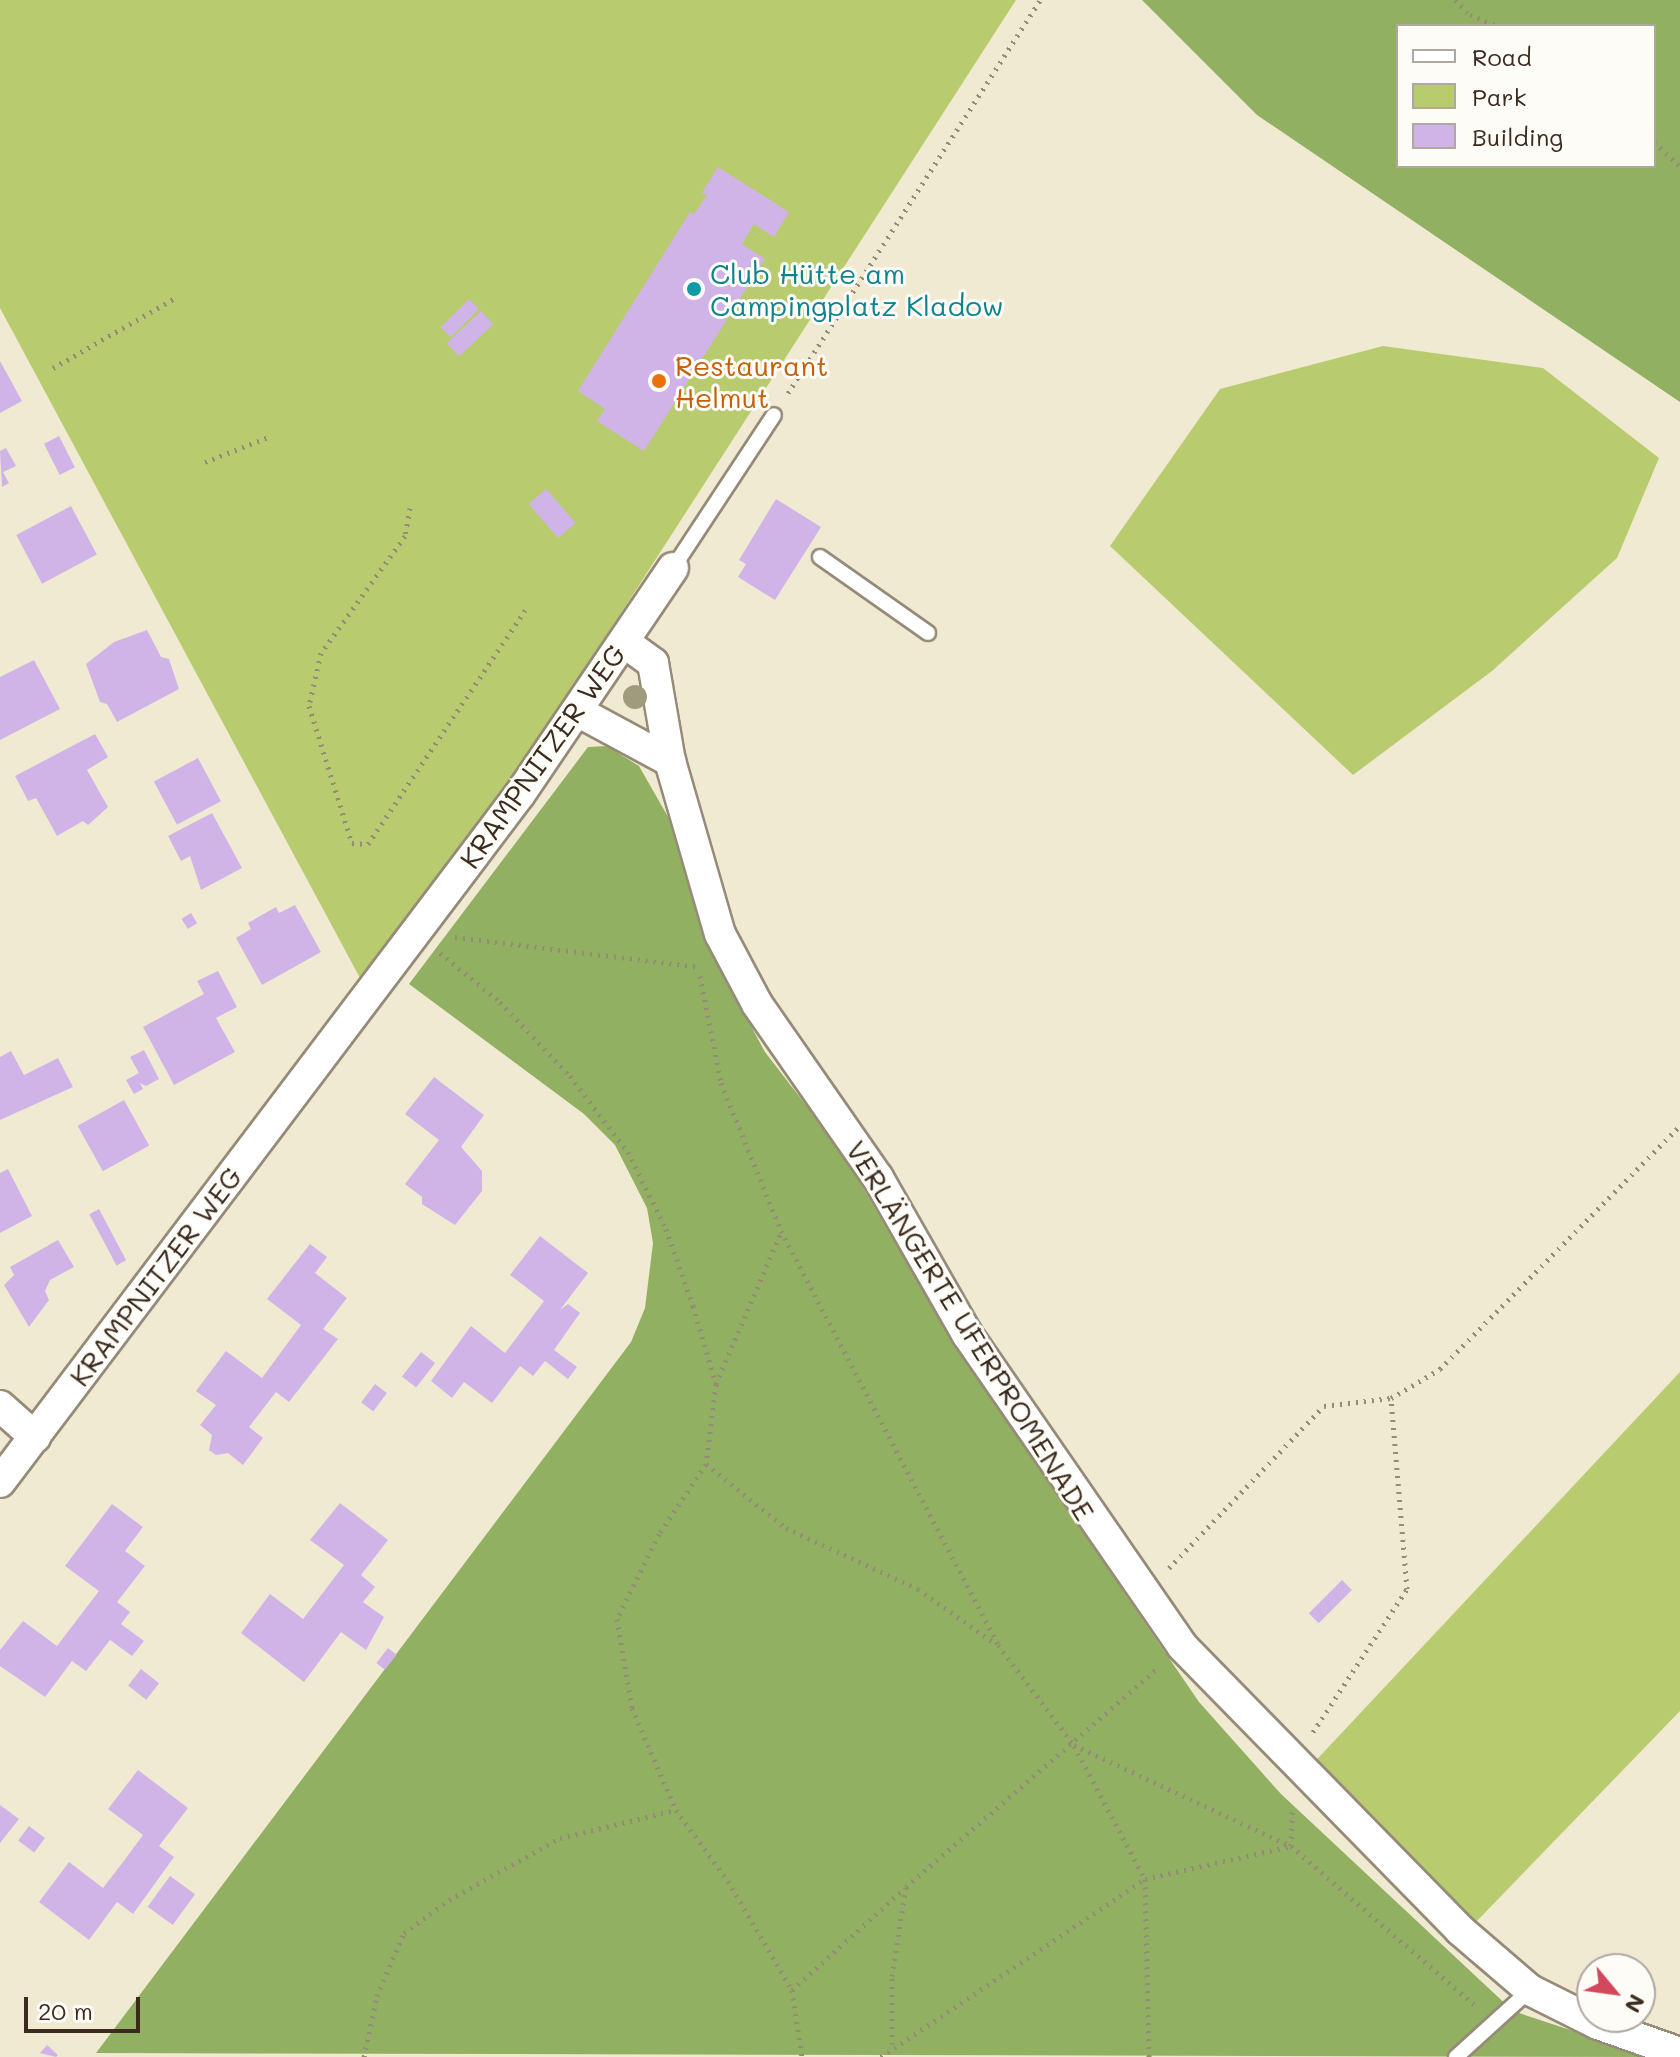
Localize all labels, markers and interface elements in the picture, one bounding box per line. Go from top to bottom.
legend [1396,24,1656,168]
text: Road [1472,41,1532,72]
text: Park [1472,81,1526,112]
text: Building [1472,121,1563,152]
place label: Club Hütte am Campingplatz Kladow [710,256,1003,322]
marker: Club Hütte am Campingplatz Kladow [685,280,703,298]
place label: Restaurant Helmut [675,348,828,414]
marker: Restaurant Helmut [650,372,668,390]
street label: KRAMPNITZER WEG [452,638,632,874]
street label: VERLÄNGERTE UFERPROMENADE [840,1134,1102,1526]
street label: KRAMPNITZER WEG [62,1160,248,1392]
north arrow [1576,1953,1656,2033]
scale bar [28,1981,144,2031]
text: N [1619,1990,1652,2018]
text: 20 m [38,1995,93,2026]

